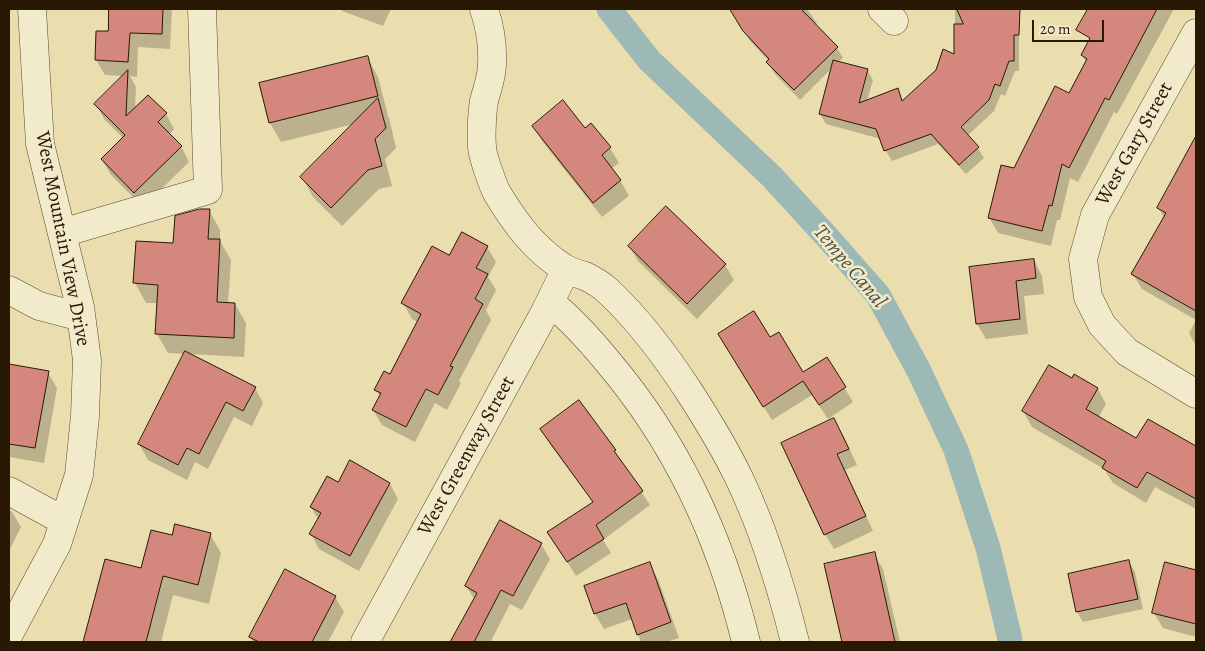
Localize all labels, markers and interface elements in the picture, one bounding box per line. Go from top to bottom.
scale bar [1035,10,1108,42]
text: 20 m [1040,19,1071,39]
street label: West Gary Street [1091,78,1179,210]
street label: West Mountain View Drive [29,130,95,348]
water label: Tempe Canal [807,220,891,314]
street label: West Greenway Street [413,372,521,540]

